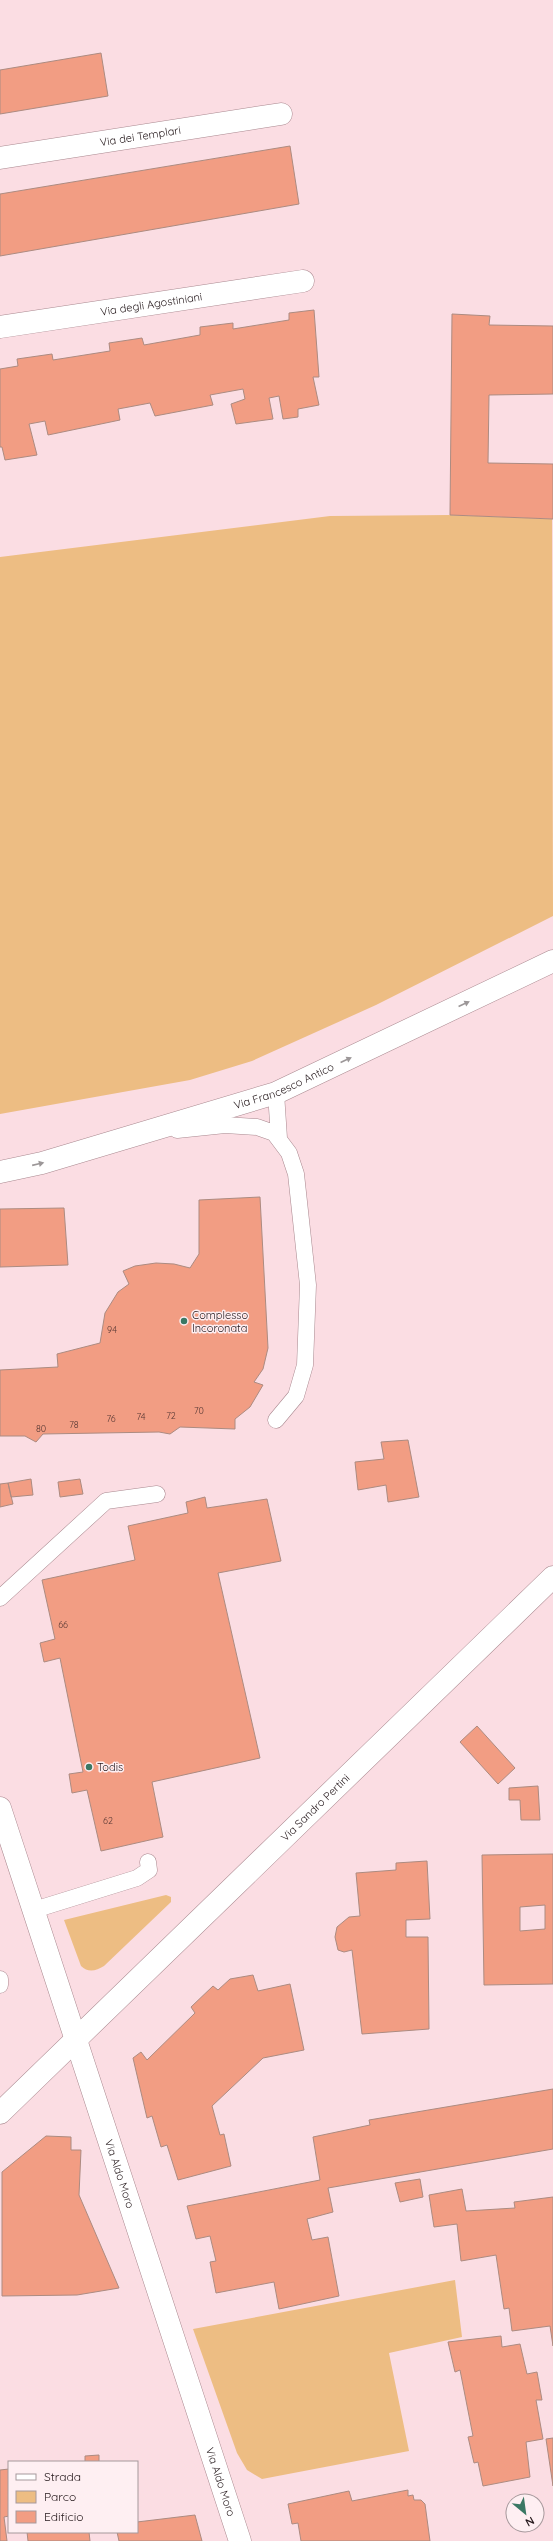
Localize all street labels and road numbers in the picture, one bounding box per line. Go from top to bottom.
street label: Via dei Templari [99,123,182,149]
street label: Via degli Agostiniani [99,289,203,319]
street label: Via Francesco Antico [232,1059,336,1112]
street label: Via Sandro Pertini [278,1771,353,1844]
street label: Via Aldo Moro [102,2138,138,2210]
street label: Via Aldo Moro [203,2446,239,2518]

